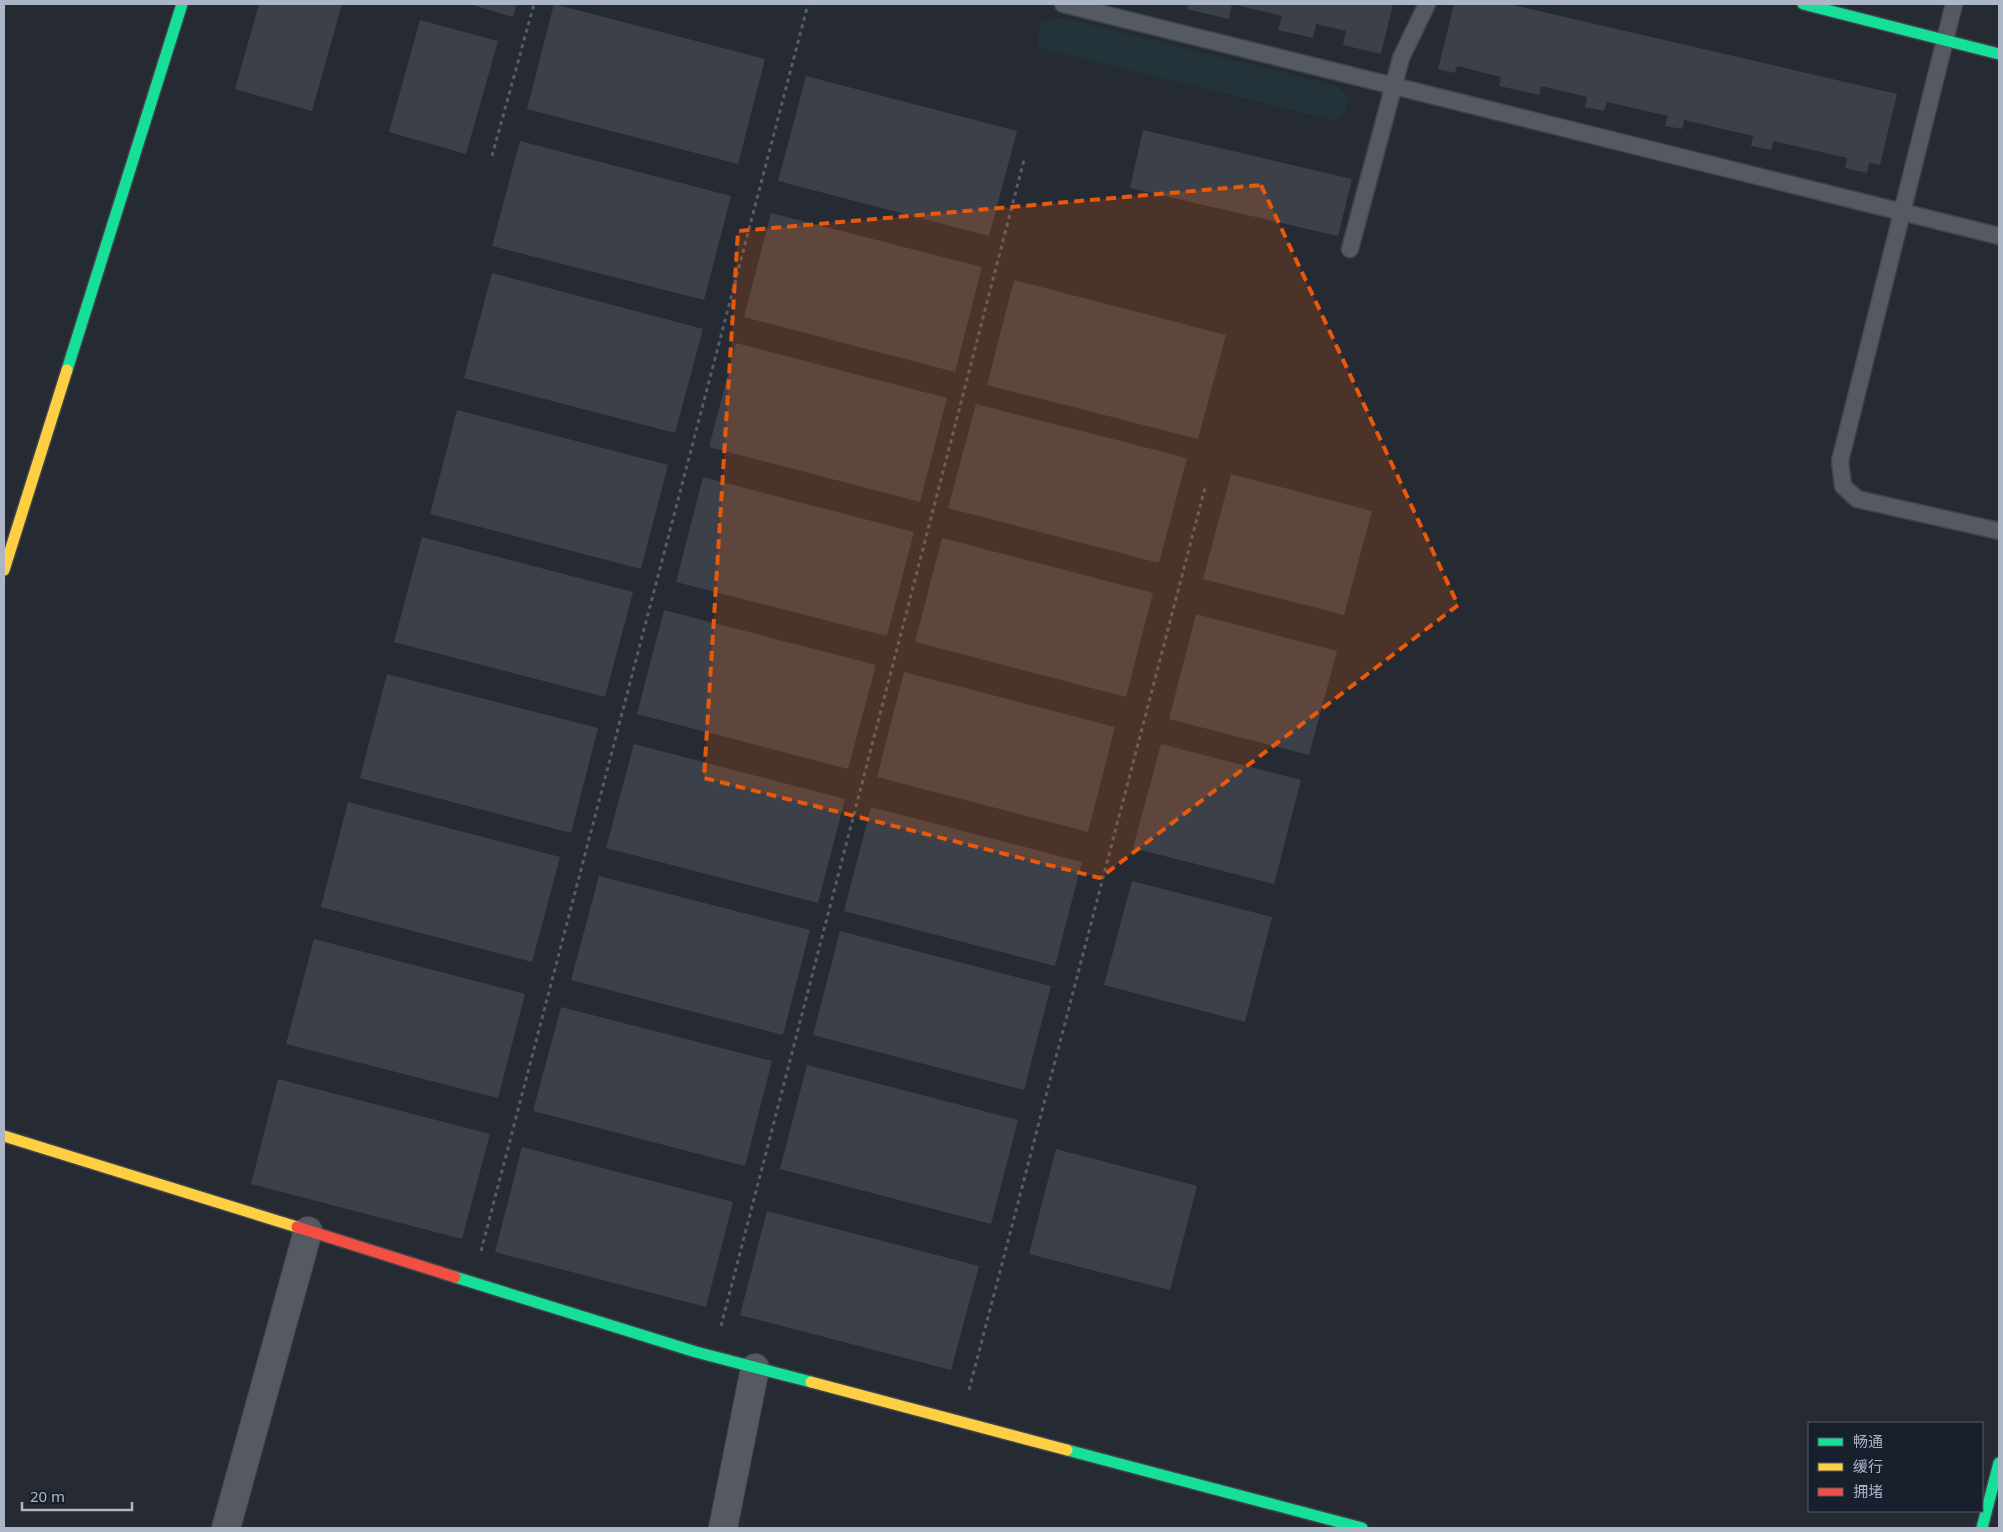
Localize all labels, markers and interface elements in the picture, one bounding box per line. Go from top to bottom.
legend [1808,1422,1983,1512]
text: 畅通 [1853,1431,1883,1451]
text: 缓行 [1853,1456,1883,1476]
scale bar [22,1480,132,1512]
text: 拥堵 [1853,1481,1883,1501]
text: 20 m [30,1486,65,1506]

